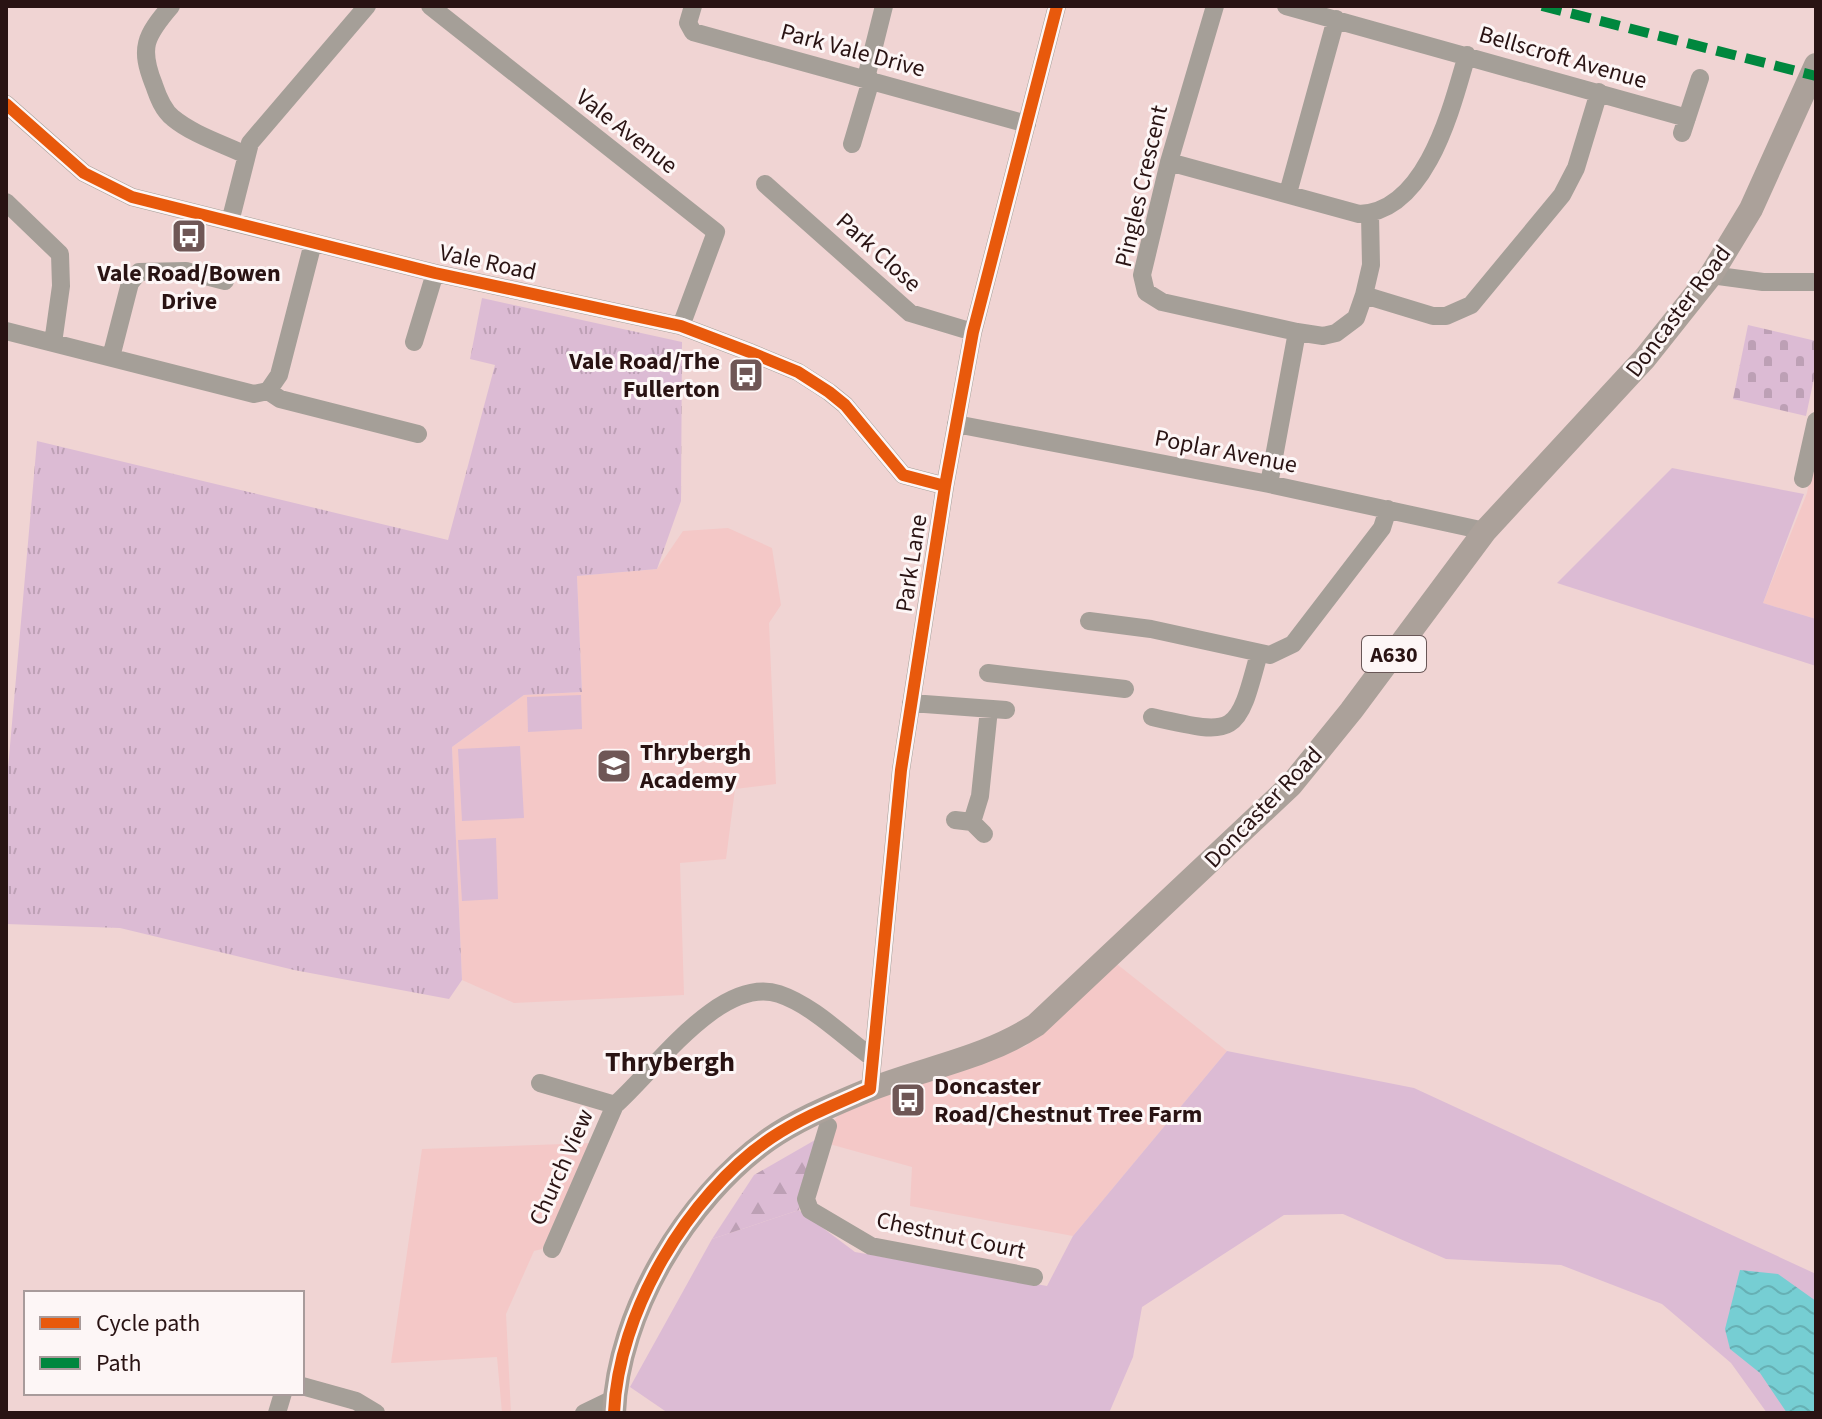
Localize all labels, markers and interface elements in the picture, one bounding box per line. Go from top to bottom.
street label: Park Vale Drive [777,14,929,87]
street label: Bellscroft Avenue [1475,17,1651,98]
street label: Vale Avenue [568,80,685,182]
street label: Pingles Crescent [1106,102,1177,270]
street label: Park Close [828,204,929,300]
bus stop icon: Vale Road/Bowen Drive [170,217,208,255]
street label: Vale Road [436,235,540,290]
street label: Doncaster Road [1617,238,1740,385]
place label: Vale Road/Bowen Drive [96,256,281,319]
place label: Vale Road/The Fullerton [568,344,720,407]
bus stop icon: Vale Road/The Fullerton [727,356,765,394]
street label: Poplar Avenue [1152,421,1300,482]
street label: Park Lane [887,512,936,614]
road number: A630 [1362,636,1426,672]
place label: Thrybergh Academy [639,735,751,798]
street label: Doncaster Road [1196,739,1331,876]
school or university icon: Thrybergh Academy [595,747,633,785]
district label: Thrybergh [605,1042,735,1082]
place label: Doncaster Road/Chestnut Tree Farm [934,1069,1202,1132]
bus stop icon: Doncaster Road/Chestnut Tree Farm [889,1081,927,1119]
street label: Church View [520,1103,603,1231]
street label: Chestnut Court [873,1203,1029,1268]
legend [24,1291,304,1395]
text: Cycle path [96,1306,200,1341]
text: Path [96,1346,142,1381]

